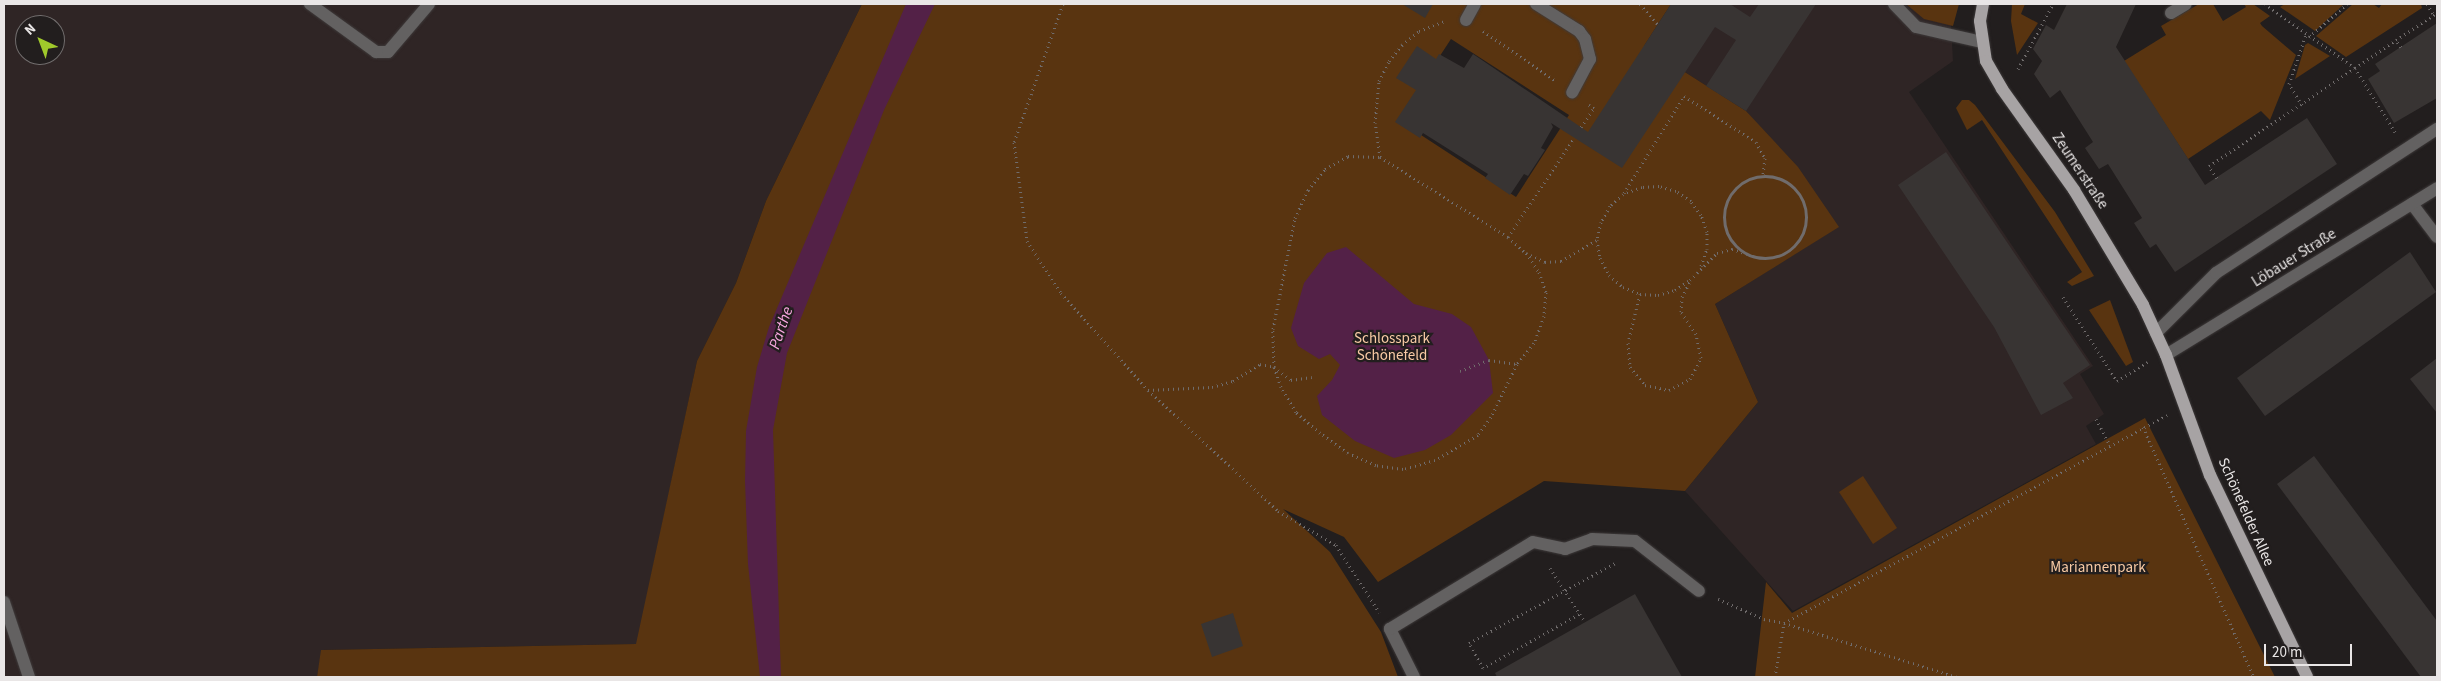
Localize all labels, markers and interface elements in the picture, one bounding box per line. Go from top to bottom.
north arrow [15,15,65,65]
text: N [20,19,41,40]
street label: Zeumerstraße [2048,130,2112,212]
street label: Löbauer Straße [2249,225,2339,291]
water label: Parthe [765,304,797,352]
park label: Schlosspark Schönefeld [1354,329,1430,364]
street label: Schönefelder Allee [2214,455,2278,569]
park label: Mariannenpark [2050,559,2146,577]
scale bar [2266,634,2354,666]
text: 20 m [2272,642,2302,663]

